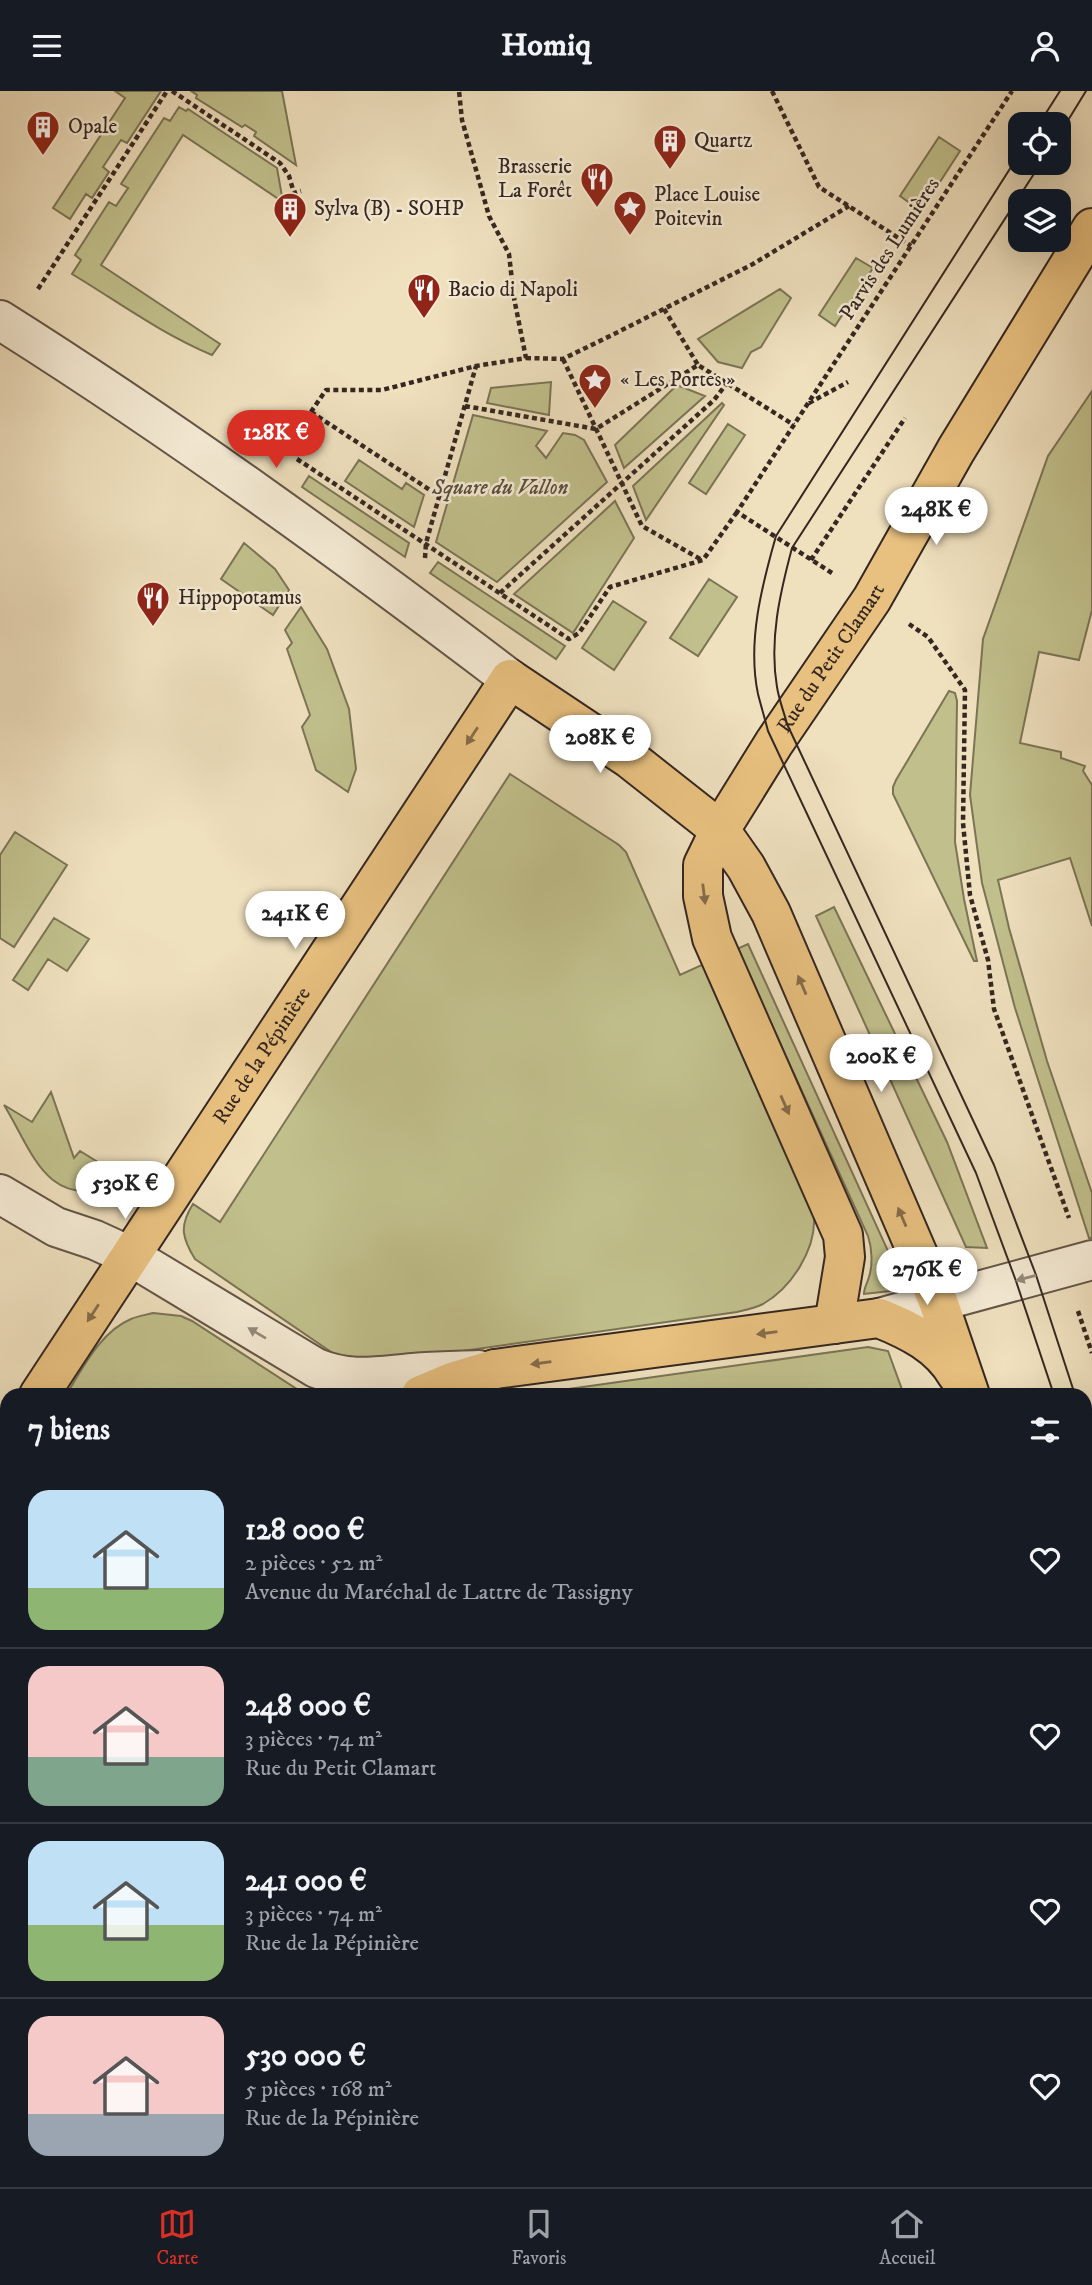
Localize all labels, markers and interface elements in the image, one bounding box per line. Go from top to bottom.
text: Homiq [501,26,591,66]
icon: menu [28,27,66,65]
icon: person [1026,27,1064,65]
building icon: Opale [24,108,62,157]
map controls [1008,112,1071,252]
button: locate [1008,112,1071,175]
place label: Opale [68,114,118,140]
building icon: Quartz [651,122,689,171]
place label: Quartz [694,128,752,154]
place label: Brasserie La Forêt [497,154,572,204]
restaurant icon: Brasserie La Forêt [578,160,616,209]
street label: Parvis des Lumières [834,173,946,325]
place label: Place Louise Poitevin [654,182,760,232]
place icon: Place Louise Poitevin [611,188,649,237]
button: layers [1008,189,1071,252]
building icon: Sylva (B) - SOHP [271,190,309,239]
place label: Sylva (B) - SOHP [314,196,464,222]
restaurant icon: Bacio di Napoli [405,271,443,320]
place label: Bacio di Napoli [448,277,578,303]
place icon: « Les Portes » [576,361,614,410]
place label: « Les Portes » [620,367,736,393]
pin: 128K € [219,411,333,470]
text: 128K € [243,418,309,447]
park label: Square du Vallon [431,475,568,502]
pin: 248K € [879,487,993,547]
text: 248K € [901,495,971,524]
restaurant icon: Hippopotamus [134,579,172,628]
street label: Rue du Petit Clamart [772,579,891,738]
place label: Hippopotamus [178,585,302,611]
pin: 208K € [543,715,657,775]
text: 208K € [565,723,635,752]
one-way arrow [466,726,479,746]
one-way arrow [698,883,709,905]
pin: 241K € [238,891,352,951]
text: 241K € [261,899,329,928]
one-way arrow [796,975,807,996]
street label: Rue de la Pépinière [208,982,317,1129]
pin: 200K € [824,1035,938,1094]
text: 200K € [846,1042,916,1071]
one-way arrow [780,1095,791,1116]
pin: 530K € [68,1161,182,1221]
text: 530K € [92,1169,158,1198]
one-way arrow [896,1207,908,1227]
pin: 276K € [870,1247,984,1307]
text: 276K € [892,1255,962,1284]
one-way arrow [1015,1273,1037,1284]
one-way arrow [86,1303,99,1322]
one-way arrow [248,1326,267,1339]
one-way arrow [755,1328,777,1339]
one-way arrow [530,1358,552,1369]
icon: filters [1026,1411,1064,1449]
text: 7 biens [28,1412,110,1449]
text: 128 000 € [245,1512,365,1549]
icon: home [84,1518,168,1602]
icon: heart [1026,1541,1064,1579]
text: 2 pièces · 52 m² [245,1549,382,1578]
text: Avenue du Maréchal de Lattre de Tassigny [245,1578,633,1607]
text: 248 000 € [245,1688,371,1725]
icon: home [84,1694,168,1778]
icon: heart [1026,1717,1064,1755]
text: 3 pièces · 74 m² [245,1725,382,1754]
text: Rue du Petit Clamart [245,1754,436,1783]
text: 241 000 € [245,1863,367,1900]
icon: home [84,1869,168,1953]
icon: heart [1026,1892,1064,1930]
text: 3 pièces · 74 m² [245,1900,382,1929]
text: Rue de la Pépinière [245,1929,419,1958]
text: 530 000 € [245,2038,366,2075]
icon: home [84,2044,168,2128]
icon: heart [1026,2067,1064,2105]
text: 5 pièces · 168 m² [245,2075,392,2104]
text: Rue de la Pépinière [245,2104,419,2133]
tab: Carte [157,2205,198,2270]
tab: Favoris [511,2205,566,2270]
tab: Accueil [879,2205,935,2270]

